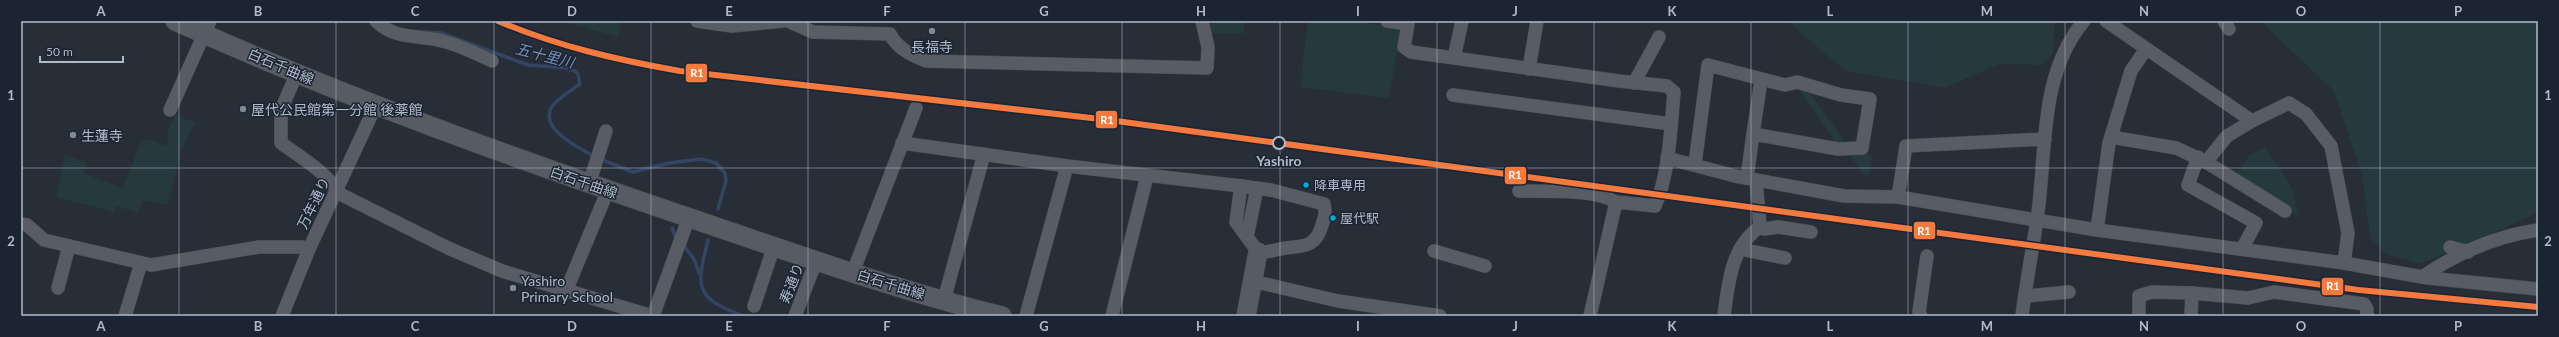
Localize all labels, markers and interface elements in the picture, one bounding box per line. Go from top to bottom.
text: A [95,3,106,19]
text: B [254,3,263,19]
text: C [411,3,420,19]
text: D [567,3,577,19]
text: E [725,3,733,19]
text: F [883,3,891,19]
text: G [1039,3,1049,19]
text: H [1196,3,1206,19]
text: I [1356,3,1360,19]
text: J [1512,3,1518,19]
text: K [1668,3,1678,19]
text: L [1827,3,1834,19]
text: M [1981,3,1993,19]
text: N [2139,3,2149,19]
text: O [2296,3,2307,19]
text: P [2454,3,2462,19]
marker: 長福寺 [927,26,937,36]
scale bar [40,38,123,64]
place label: 長福寺 [911,38,953,55]
water label: 五十里川 [514,39,578,71]
text: 50 m [46,44,73,59]
street label: 白石千曲線 [245,45,317,87]
line badge: R1 [685,63,708,83]
text: R1 [690,66,704,79]
text: 1 [7,87,15,103]
text: 1 [2544,87,2552,103]
place label: 屋代公民館第一分館 後薬館 [251,101,423,118]
marker: 屋代公民館第一分館 後薬館 [238,104,248,114]
line badge: R1 [1095,110,1118,129]
text: R1 [1100,113,1114,126]
place label: 生蓮寺 [81,127,123,144]
marker: 生蓮寺 [68,130,78,140]
marker: Yashiro [1272,136,1286,150]
place label: Yashiro [1255,152,1302,169]
street label: 白石千曲線 [548,163,620,201]
line badge: R1 [1504,166,1527,185]
text: R1 [1508,168,1522,181]
street label: 万年通り [293,174,333,232]
place label: 降車専用 [1314,177,1366,193]
marker: 降車専用 [1301,180,1311,190]
place label: 屋代駅 [1340,210,1379,226]
marker: 屋代駅 [1328,213,1338,223]
line badge: R1 [1913,221,1936,240]
text: R1 [1917,224,1931,237]
text: 2 [7,233,15,249]
text: 2 [2544,233,2552,249]
street label: 寿通り [776,260,806,306]
street label: 白石千曲線 [855,266,927,302]
place label: Yashiro Primary School [521,272,613,305]
line badge: R1 [2321,277,2344,296]
text: R1 [2326,279,2340,292]
marker: Yashiro Primary School [508,283,518,293]
text: A [95,318,106,334]
text: B [254,318,263,334]
text: C [411,318,420,334]
text: D [567,318,577,334]
text: E [725,318,733,334]
text: F [883,318,891,334]
text: G [1039,318,1049,334]
text: H [1196,318,1206,334]
text: I [1356,318,1360,334]
text: J [1512,318,1518,334]
text: K [1668,318,1678,334]
text: L [1827,318,1834,334]
text: M [1981,318,1993,334]
text: N [2139,318,2149,334]
text: O [2296,318,2307,334]
text: P [2454,318,2462,334]

